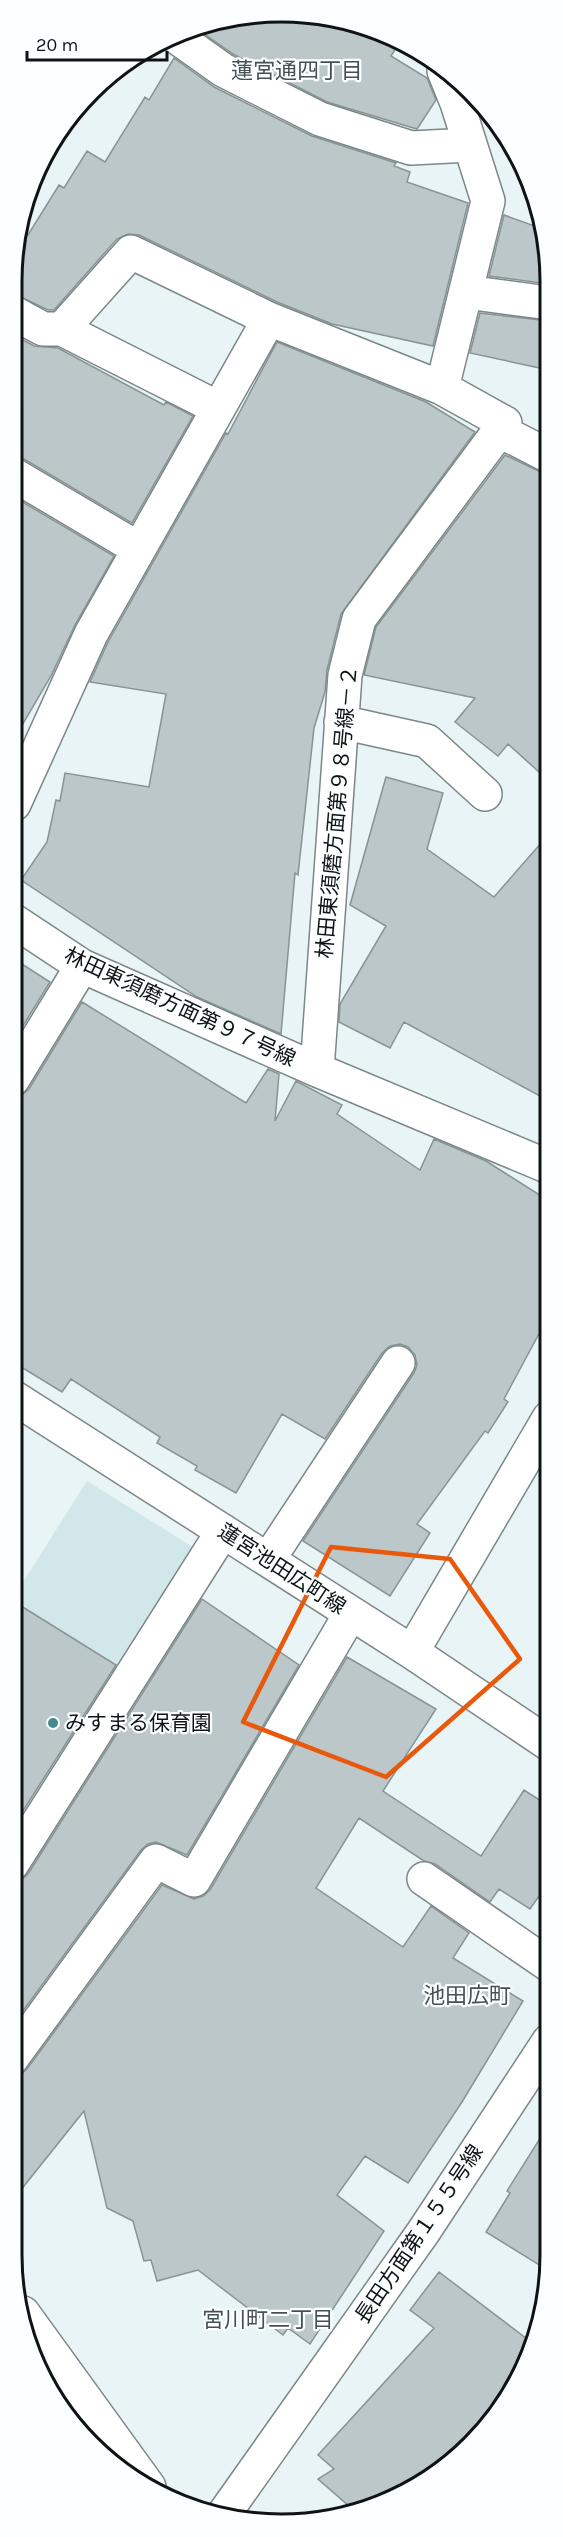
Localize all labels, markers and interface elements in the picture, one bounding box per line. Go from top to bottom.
scale bar [27,24,166,62]
text: 20 m [36,34,78,56]
district label: 蓮宮通四丁目 [231,58,363,84]
street label: 林田東須磨方面第９８号線－２ [312,665,362,959]
street label: 林田東須磨方面第９７号線 [61,943,299,1071]
street label: 蓮宮池田広町線 [214,1519,350,1619]
place label: みすまる保育園 [65,1711,212,1735]
marker: みすまる保育園 [46,1716,60,1730]
district label: 池田広町 [423,1983,511,2009]
street label: 長田方面第１５５号線 [350,2140,488,2328]
district label: 宮川町二丁目 [202,2307,334,2333]

